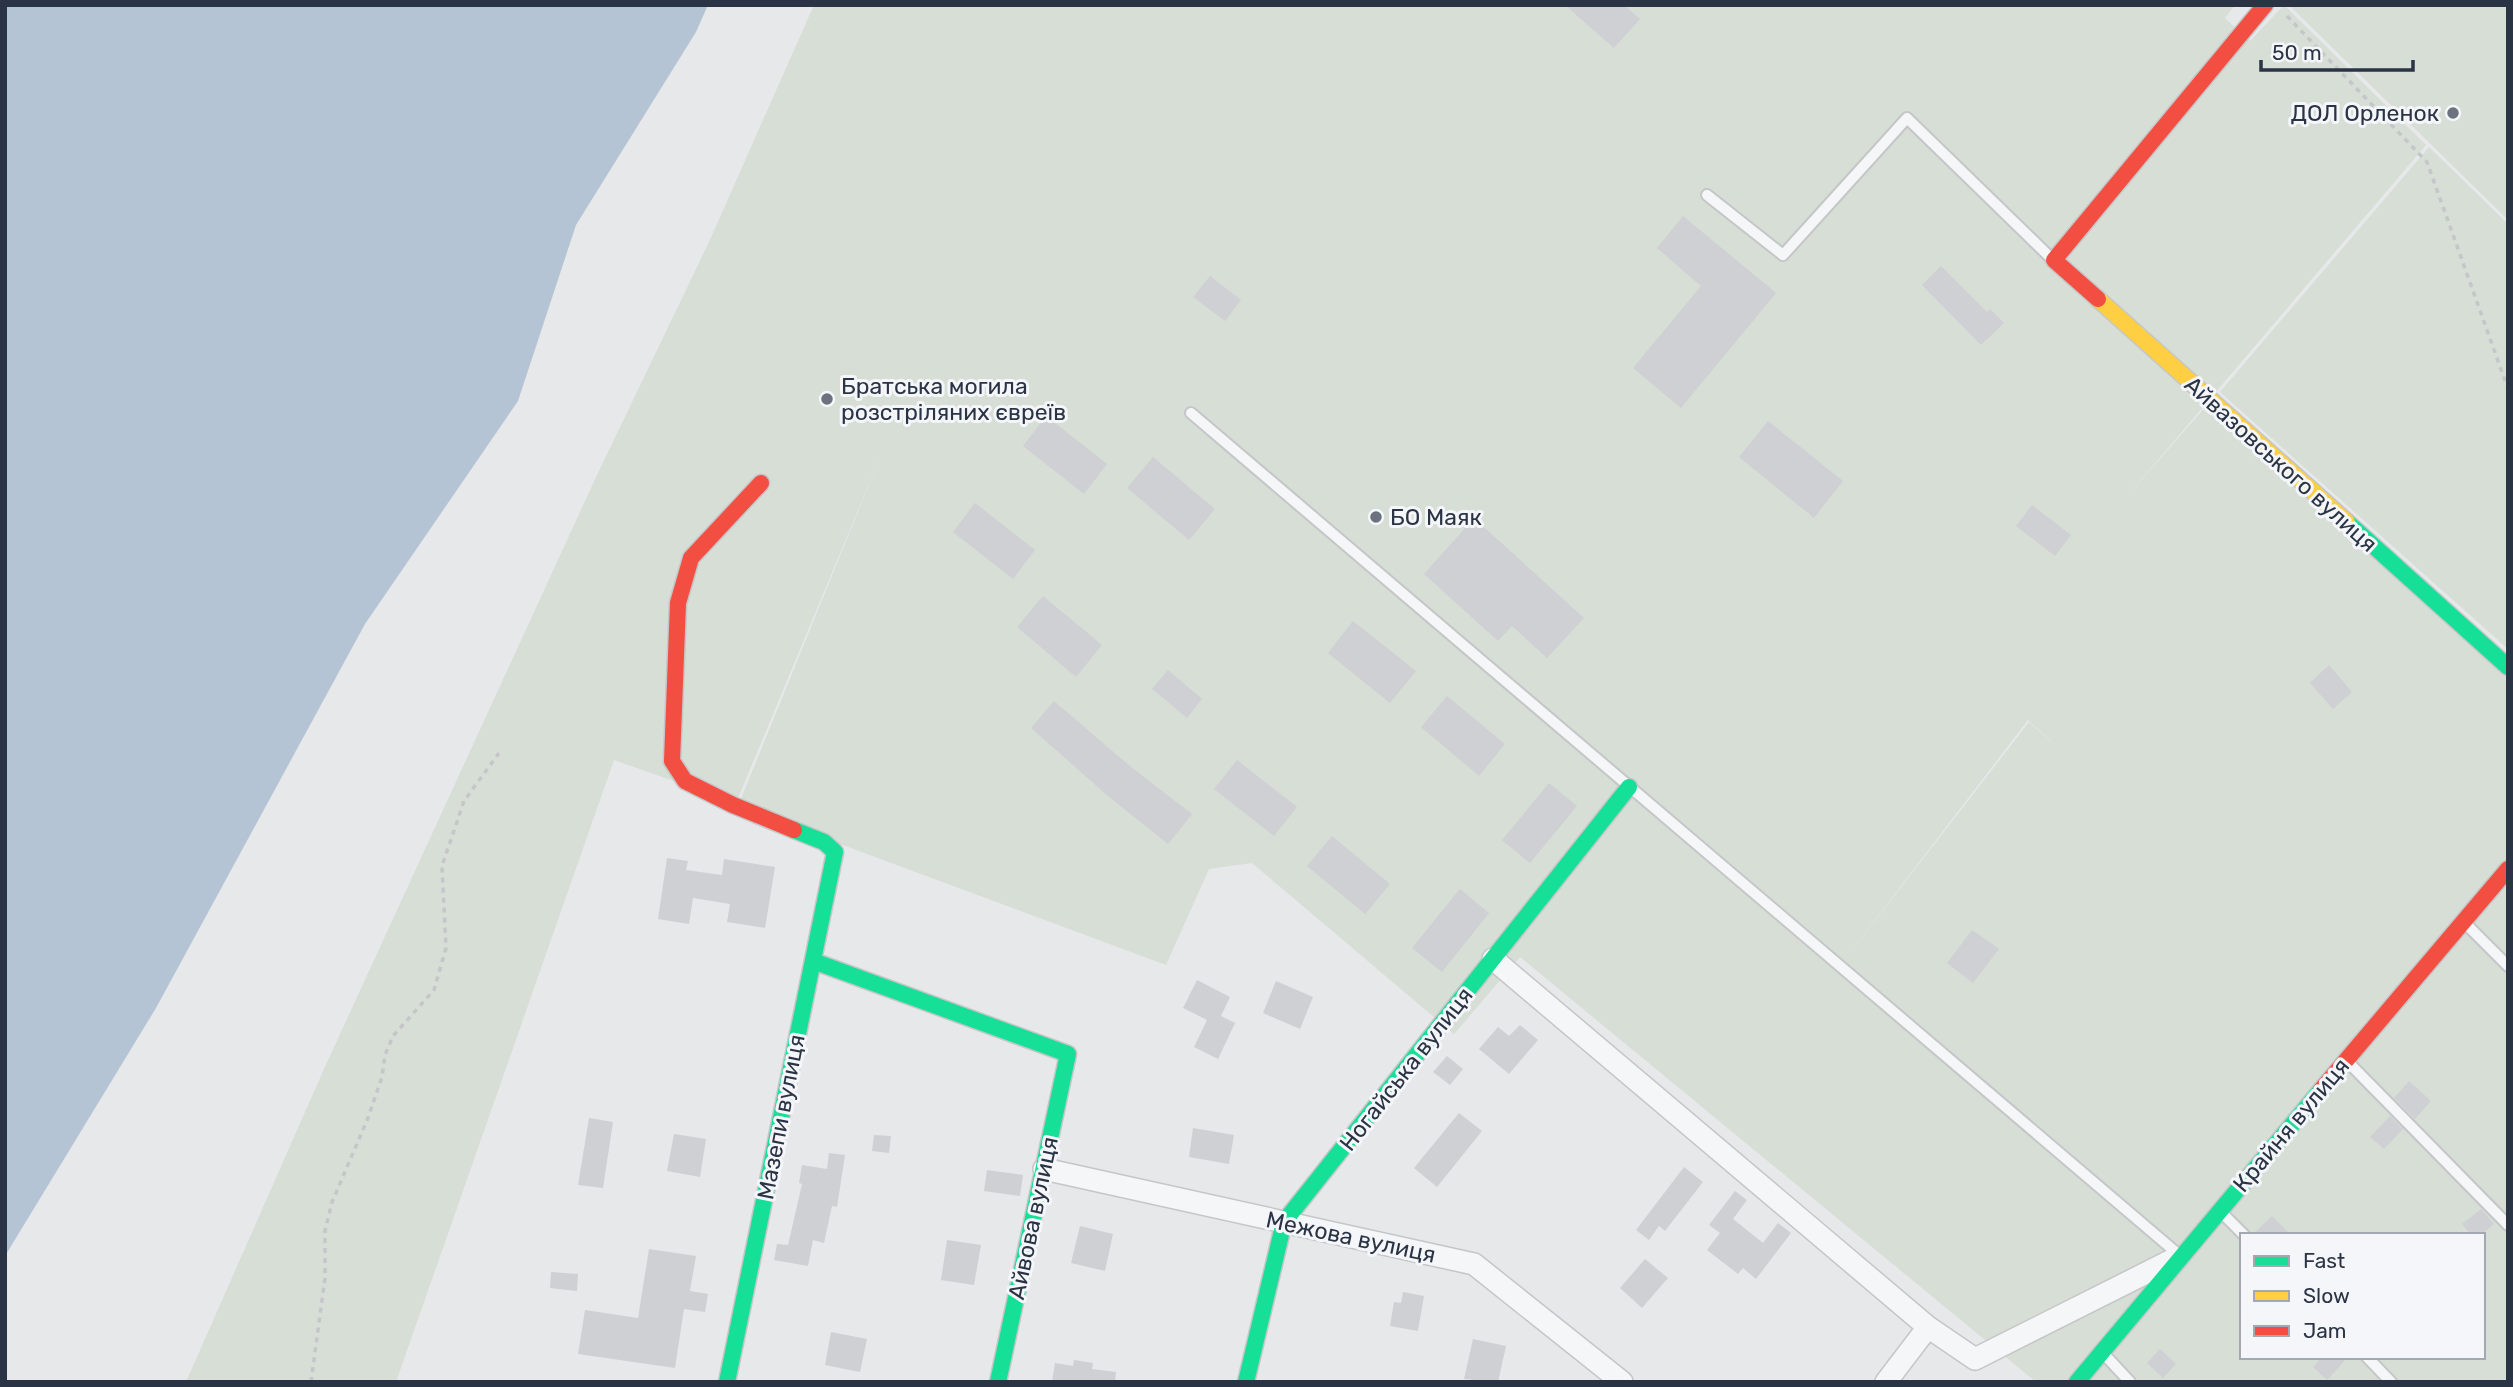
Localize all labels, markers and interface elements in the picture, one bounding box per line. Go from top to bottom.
scale bar [2261,28,2413,72]
text: 50 m [2272,40,2322,65]
place label: ДОЛ Орленок [2291,99,2439,127]
marker: ДОЛ Орленок [2445,105,2461,121]
street label: Айвазовського вулиця [2179,370,2383,558]
place label: Братська могила розстріляних євреїв [841,372,1066,426]
marker: Братська могила розстріляних євреїв [819,391,835,407]
place label: БО Маяк [1390,503,1482,531]
marker: БО Маяк [1368,509,1384,525]
street label: Ногайська вулиця [1333,982,1479,1156]
street label: Мазепи вулиця [751,1032,811,1202]
street label: Крайня вулиця [2227,1052,2355,1198]
street label: Айвова вулиця [1002,1134,1064,1302]
street label: Межова вулиця [1264,1205,1438,1269]
legend [2240,1233,2485,1359]
text: Fast [2303,1248,2345,1273]
text: Slow [2303,1283,2350,1308]
text: Jam [2303,1318,2347,1343]

